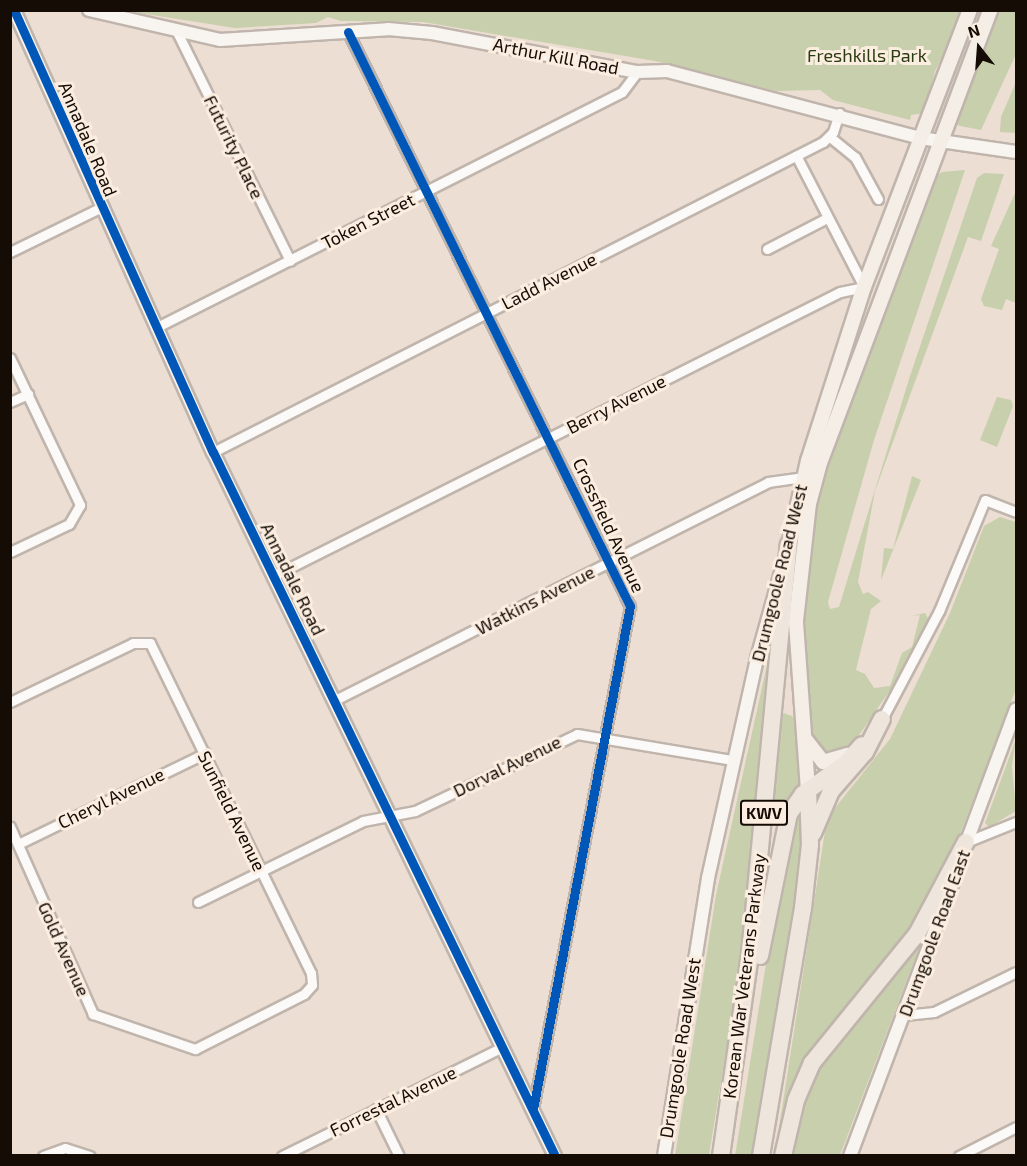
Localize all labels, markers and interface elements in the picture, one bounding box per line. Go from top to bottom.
north arrow [949,18,1009,78]
text: N [965,20,982,41]
street label: Arthur Kill Road [491,33,621,79]
park label: Freshkills Park [807,44,927,66]
street label: Annadale Road [54,78,122,200]
street label: Futurity Place [200,91,268,203]
street label: Token Street [318,188,418,254]
street label: Ladd Avenue [498,248,600,314]
street label: Berry Avenue [562,370,670,438]
street label: Crossfield Avenue [568,454,650,596]
street label: Drumgoole Road West [746,482,812,664]
street label: Annadale Road [256,519,330,639]
street label: Watkins Avenue [472,561,598,639]
street label: Dorval Avenue [449,730,565,802]
street label: Sunfield Avenue [193,747,271,875]
street label: Cheryl Avenue [54,763,168,833]
road number: KWV [740,800,788,826]
street label: Drumgoole Road East [894,847,974,1019]
street label: Korean War Veterans Parkway [718,852,770,1100]
street label: Gold Avenue [33,898,95,1000]
street label: Drumgoole Road West [655,956,705,1140]
street label: Forrestal Avenue [326,1061,460,1141]

